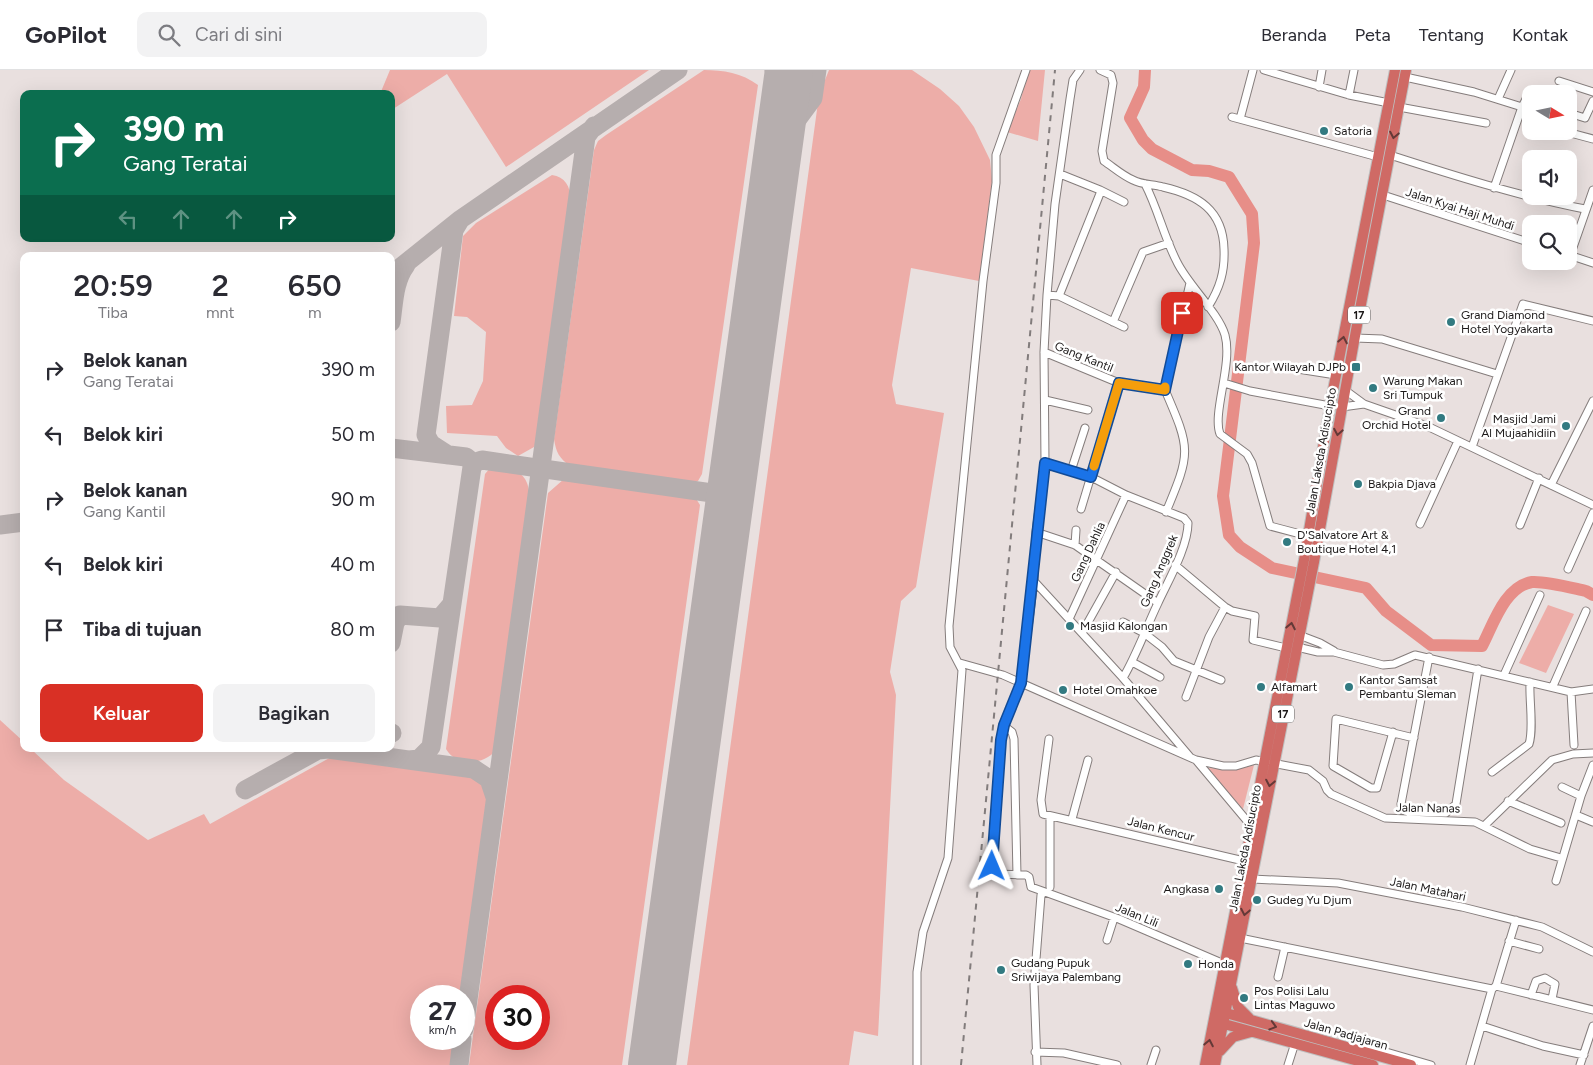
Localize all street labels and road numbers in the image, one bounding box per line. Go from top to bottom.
street label: Jalan Kyai Haji Muhdi [1404,185,1516,233]
road number: 17 [1348,306,1370,324]
street label: Gang Kantil [1053,339,1115,375]
street label: Jalan Laksda Adisucipto [1303,386,1339,516]
street label: Gang Dahlia [1068,520,1108,584]
street label: Gang Anggrek [1137,533,1181,609]
road number: 17 [1272,706,1294,722]
street label: Jalan Laksda Adisucipto [1226,784,1264,912]
street label: Jalan Nanas [1396,800,1461,816]
street label: Jalan Kencur [1126,814,1196,844]
street label: Jalan Matahari [1389,874,1467,904]
street label: Jalan Lili [1113,900,1161,930]
street label: Jalan Padjajaran [1303,1015,1390,1053]

